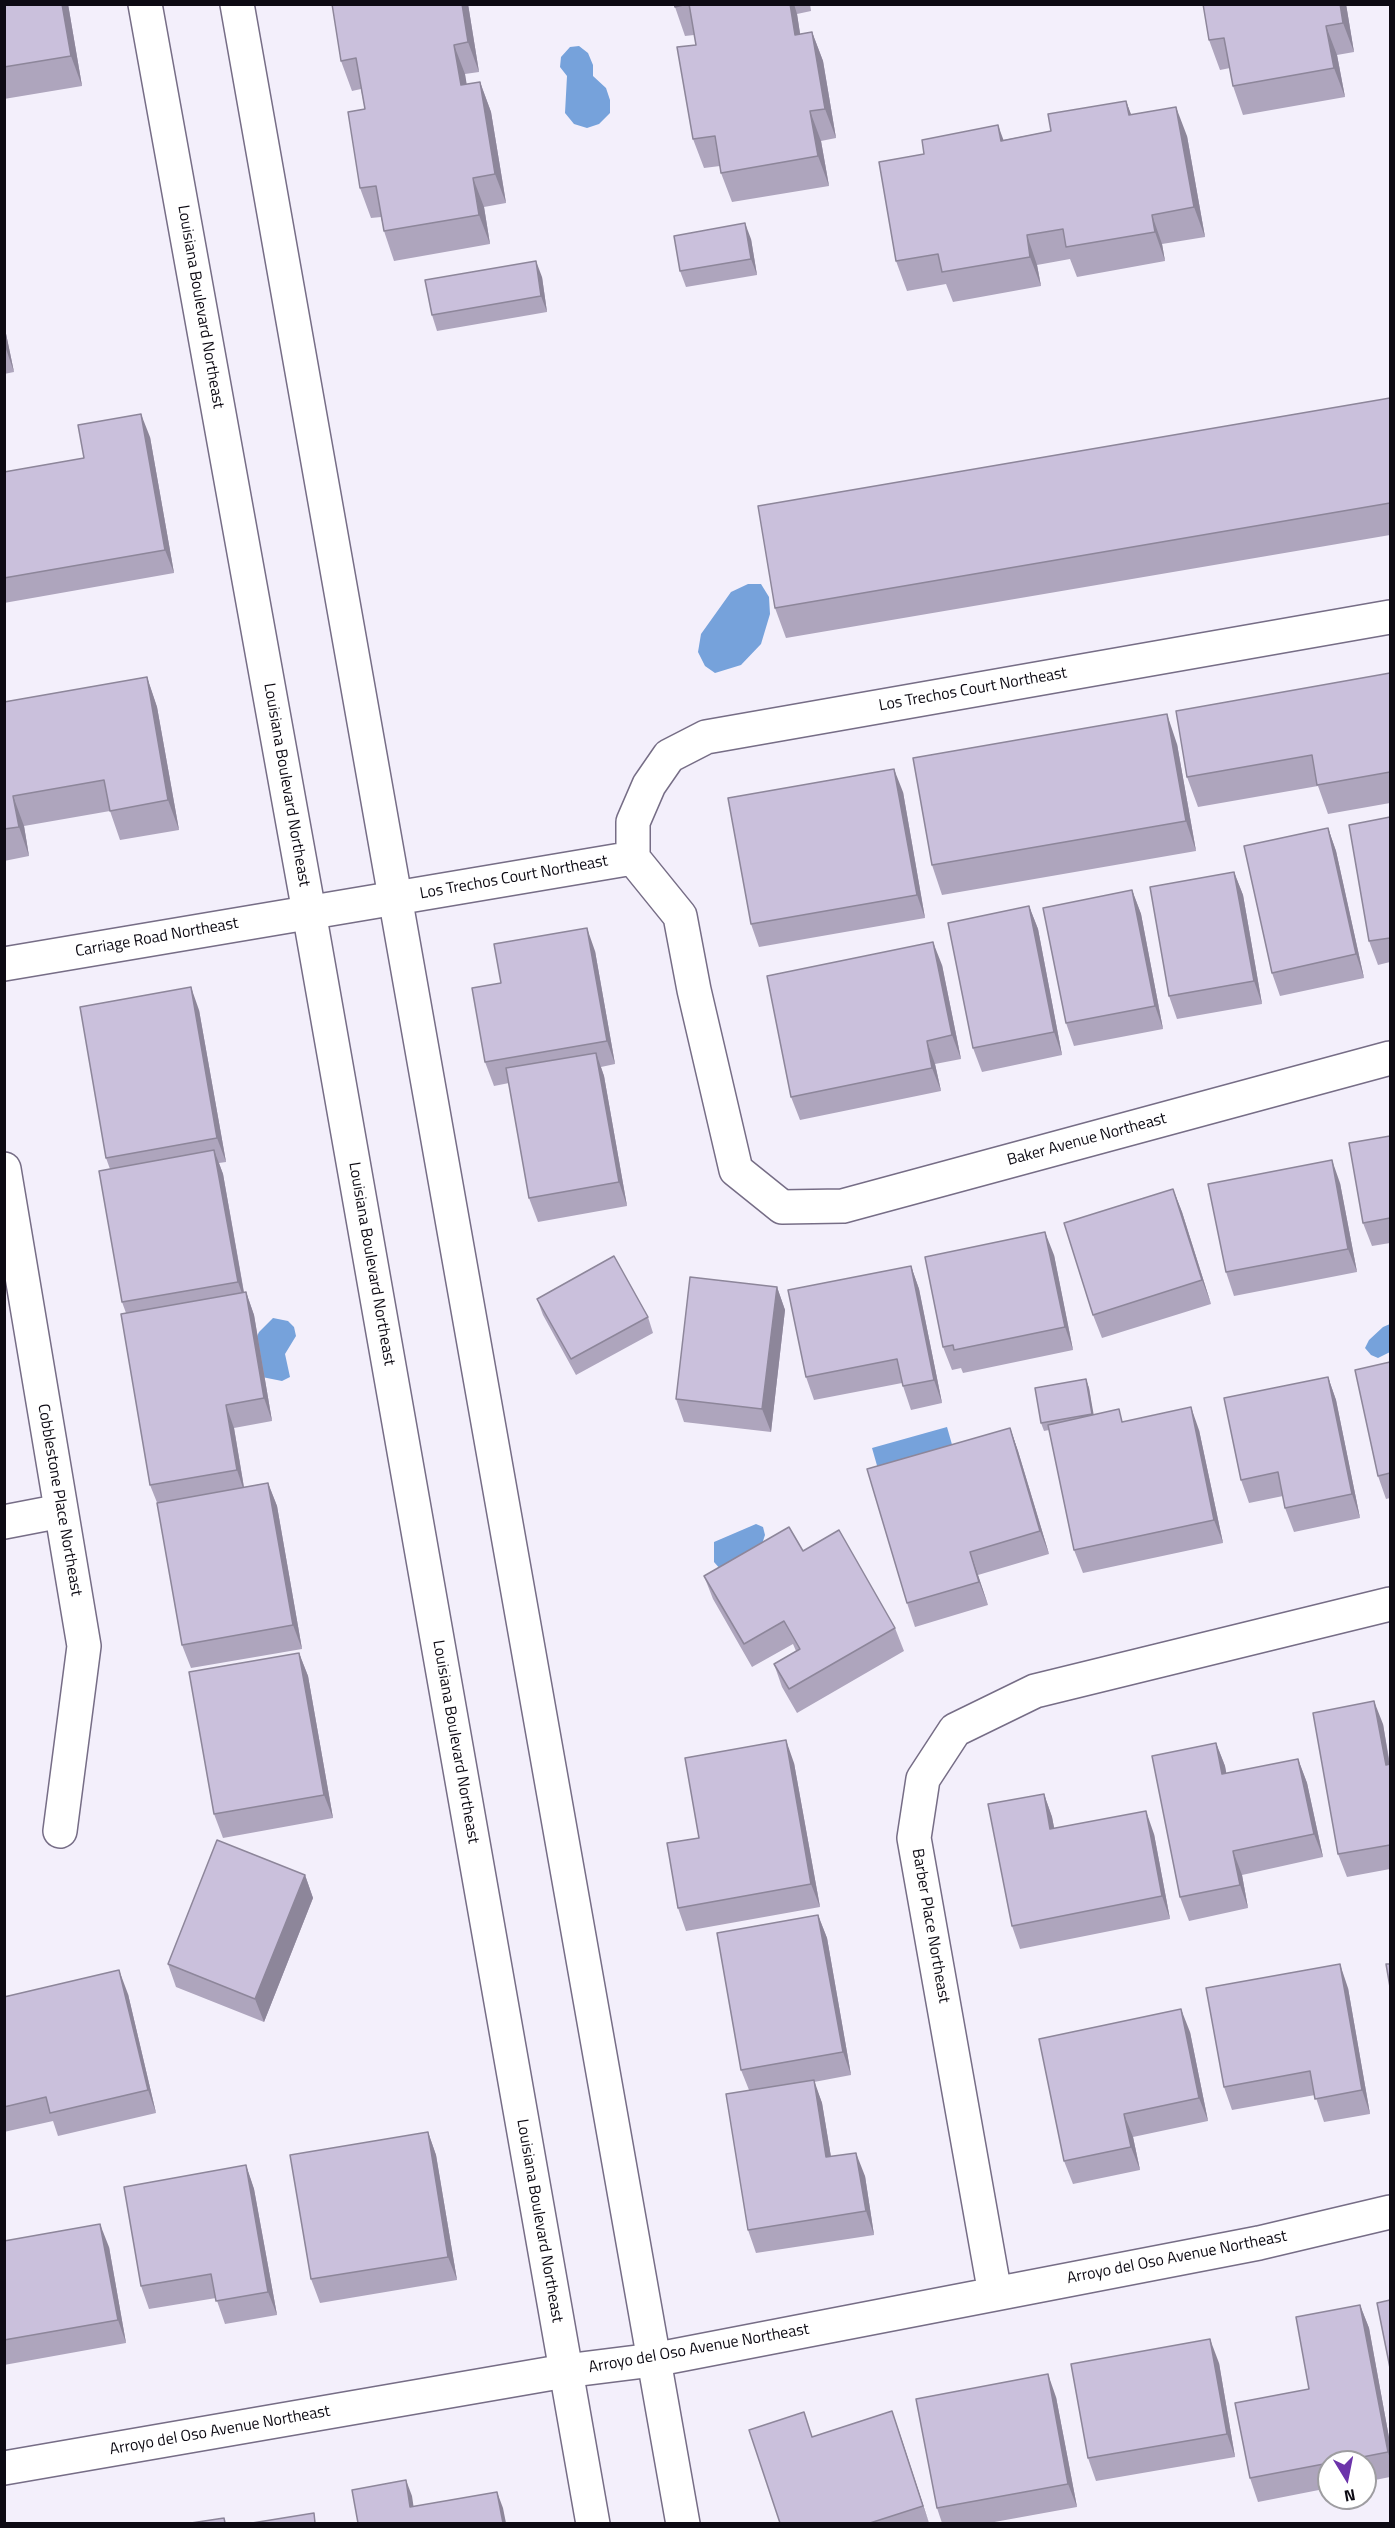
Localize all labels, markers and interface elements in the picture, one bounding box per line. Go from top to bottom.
street label: Louisiana Boulevard Northeast [173,204,227,410]
street label: Los Trechos Court Northeast [877,664,1069,716]
street label: Louisiana Boulevard Northeast [259,682,313,888]
street label: Los Trechos Court Northeast [418,852,610,904]
street label: Carriage Road Northeast [74,914,240,962]
street label: Baker Avenue Northeast [1005,1109,1169,1171]
street label: Louisiana Boulevard Northeast [344,1161,398,1367]
street label: Cobblestone Place Northeast [33,1402,85,1598]
street label: Louisiana Boulevard Northeast [428,1639,482,1845]
street label: Barber Place Northeast [907,1847,953,2005]
street label: Louisiana Boulevard Northeast [512,2118,566,2324]
street label: Arroyo del Oso Avenue Northeast [1065,2227,1289,2289]
street label: Arroyo del Oso Avenue Northeast [587,2320,811,2378]
street label: Arroyo del Oso Avenue Northeast [108,2402,332,2460]
north arrow [1317,2450,1377,2510]
text: N [1342,2483,1357,2509]

